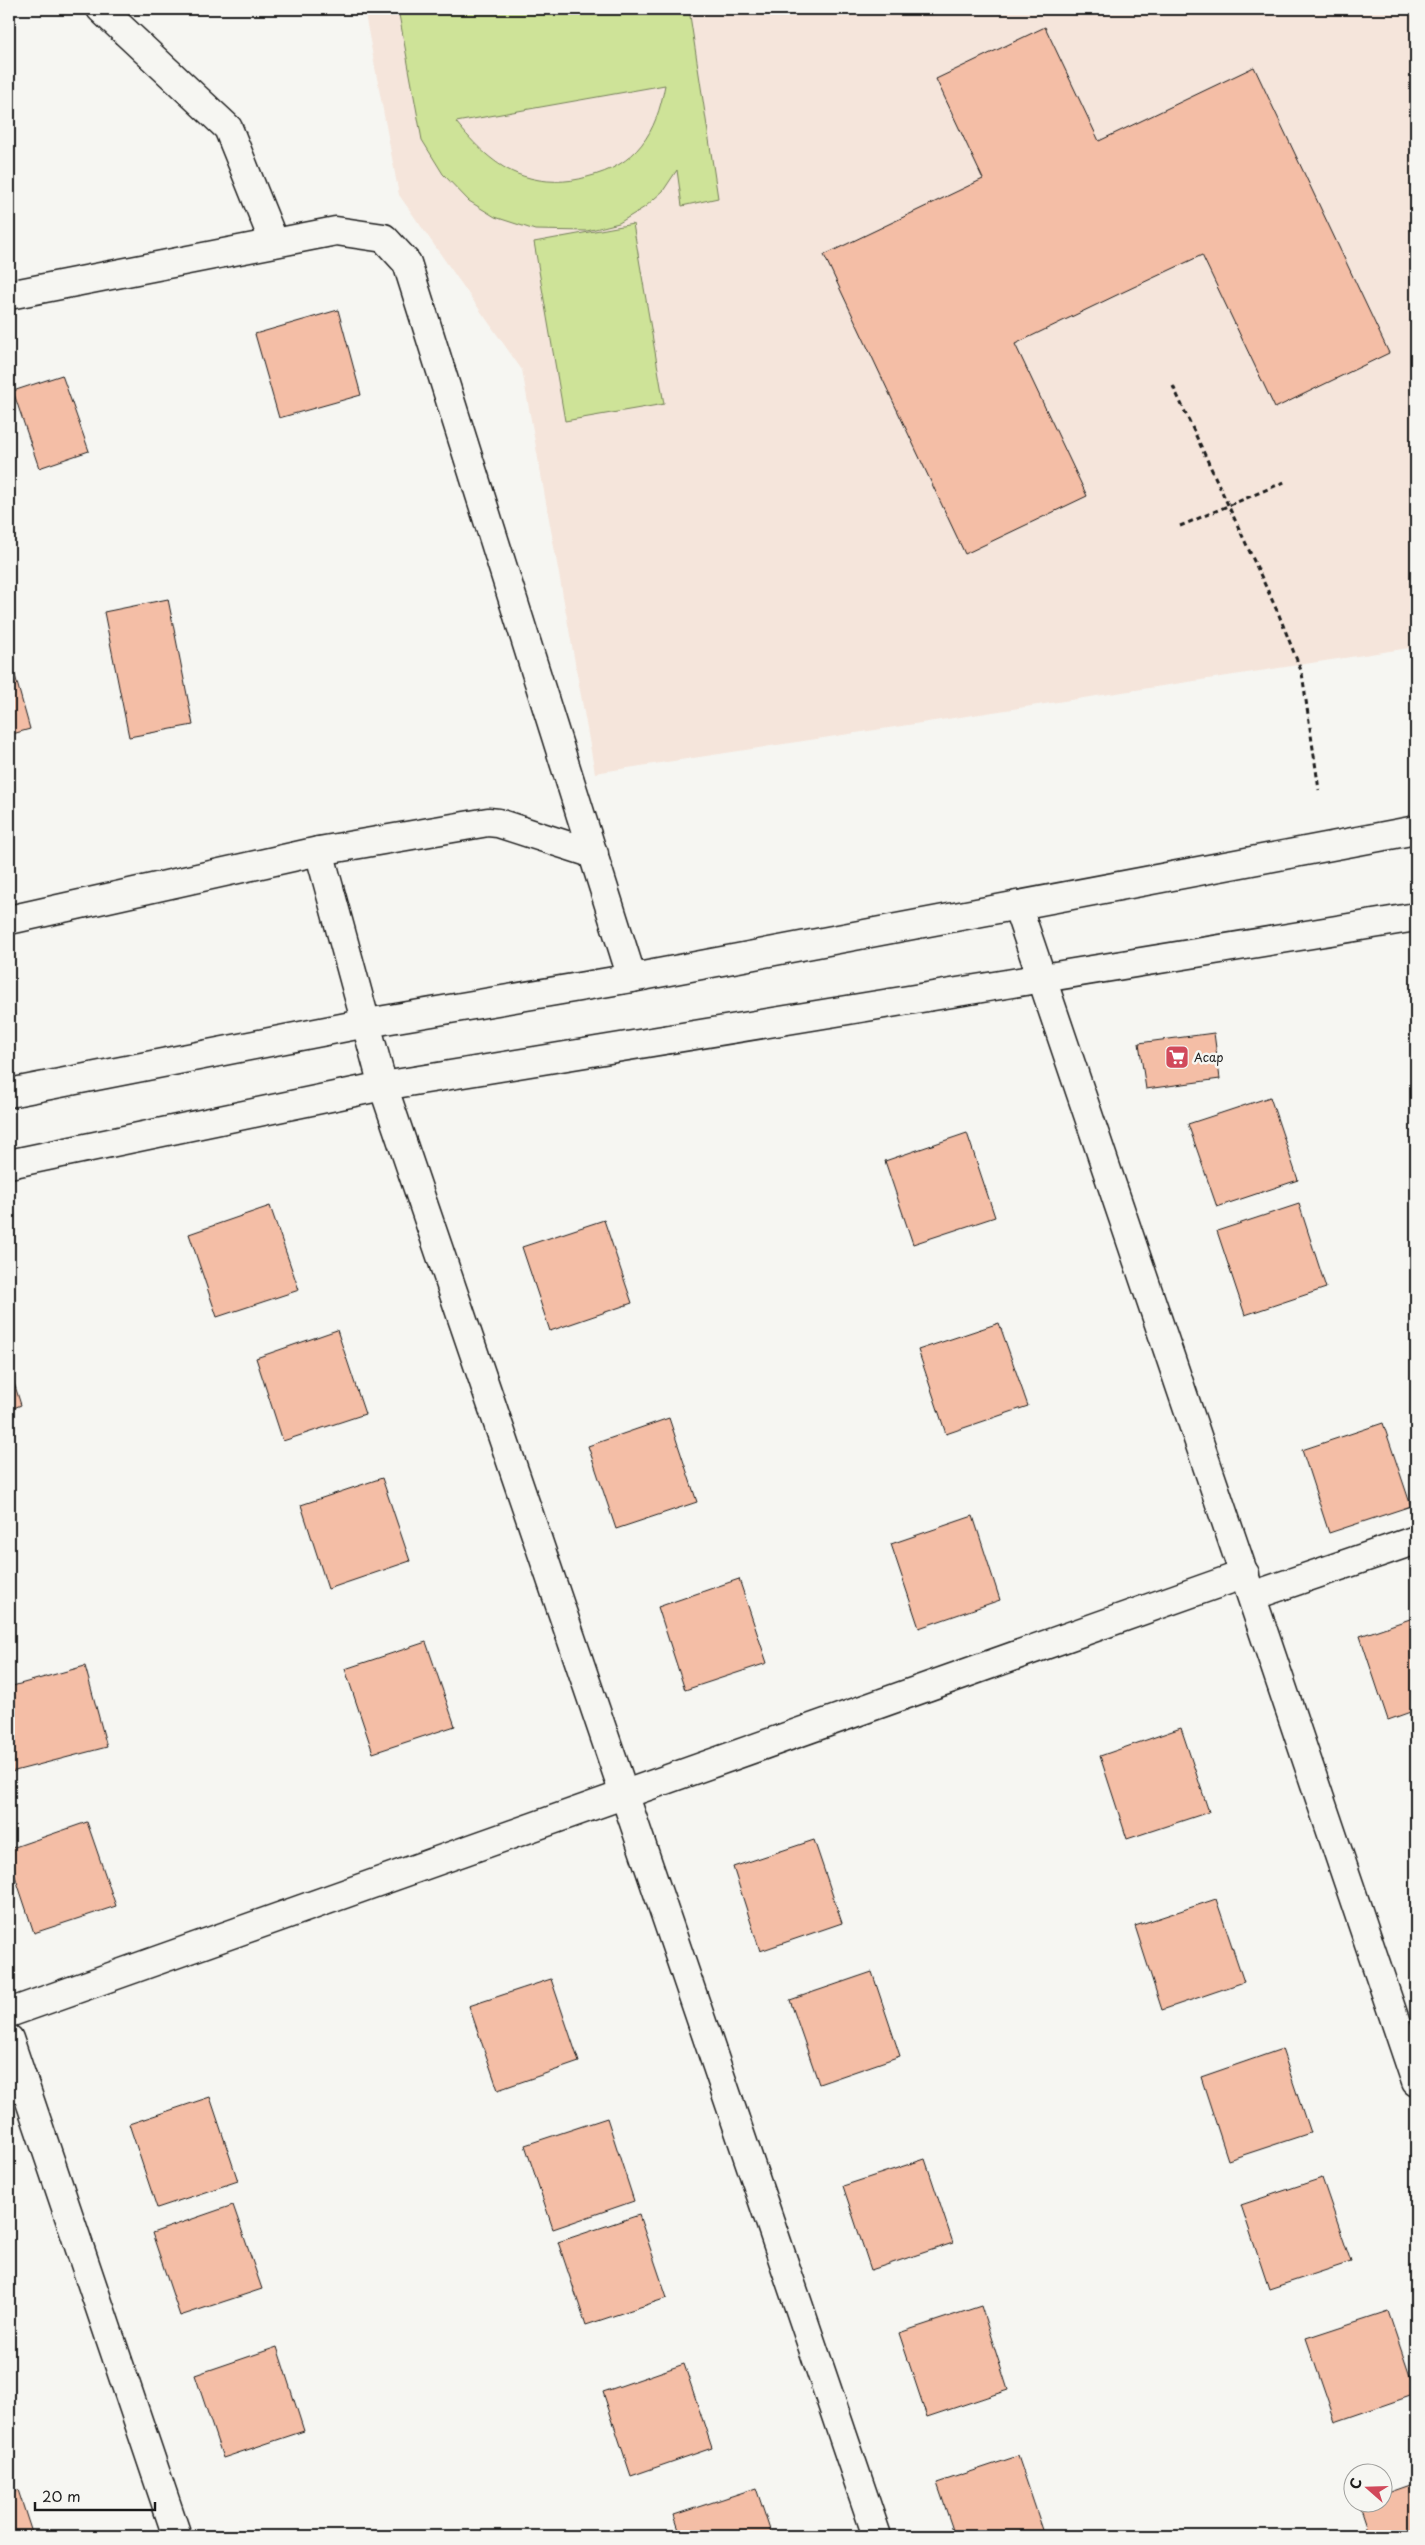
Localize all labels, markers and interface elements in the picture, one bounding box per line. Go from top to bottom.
supermarket icon: Асар [1164,1044,1190,1070]
place label: Асар [1194,1048,1224,1066]
north arrow [1342,2462,1392,2512]
text: С [1344,2475,1367,2492]
scale bar [35,2480,155,2512]
text: 20 m [42,2484,81,2507]

